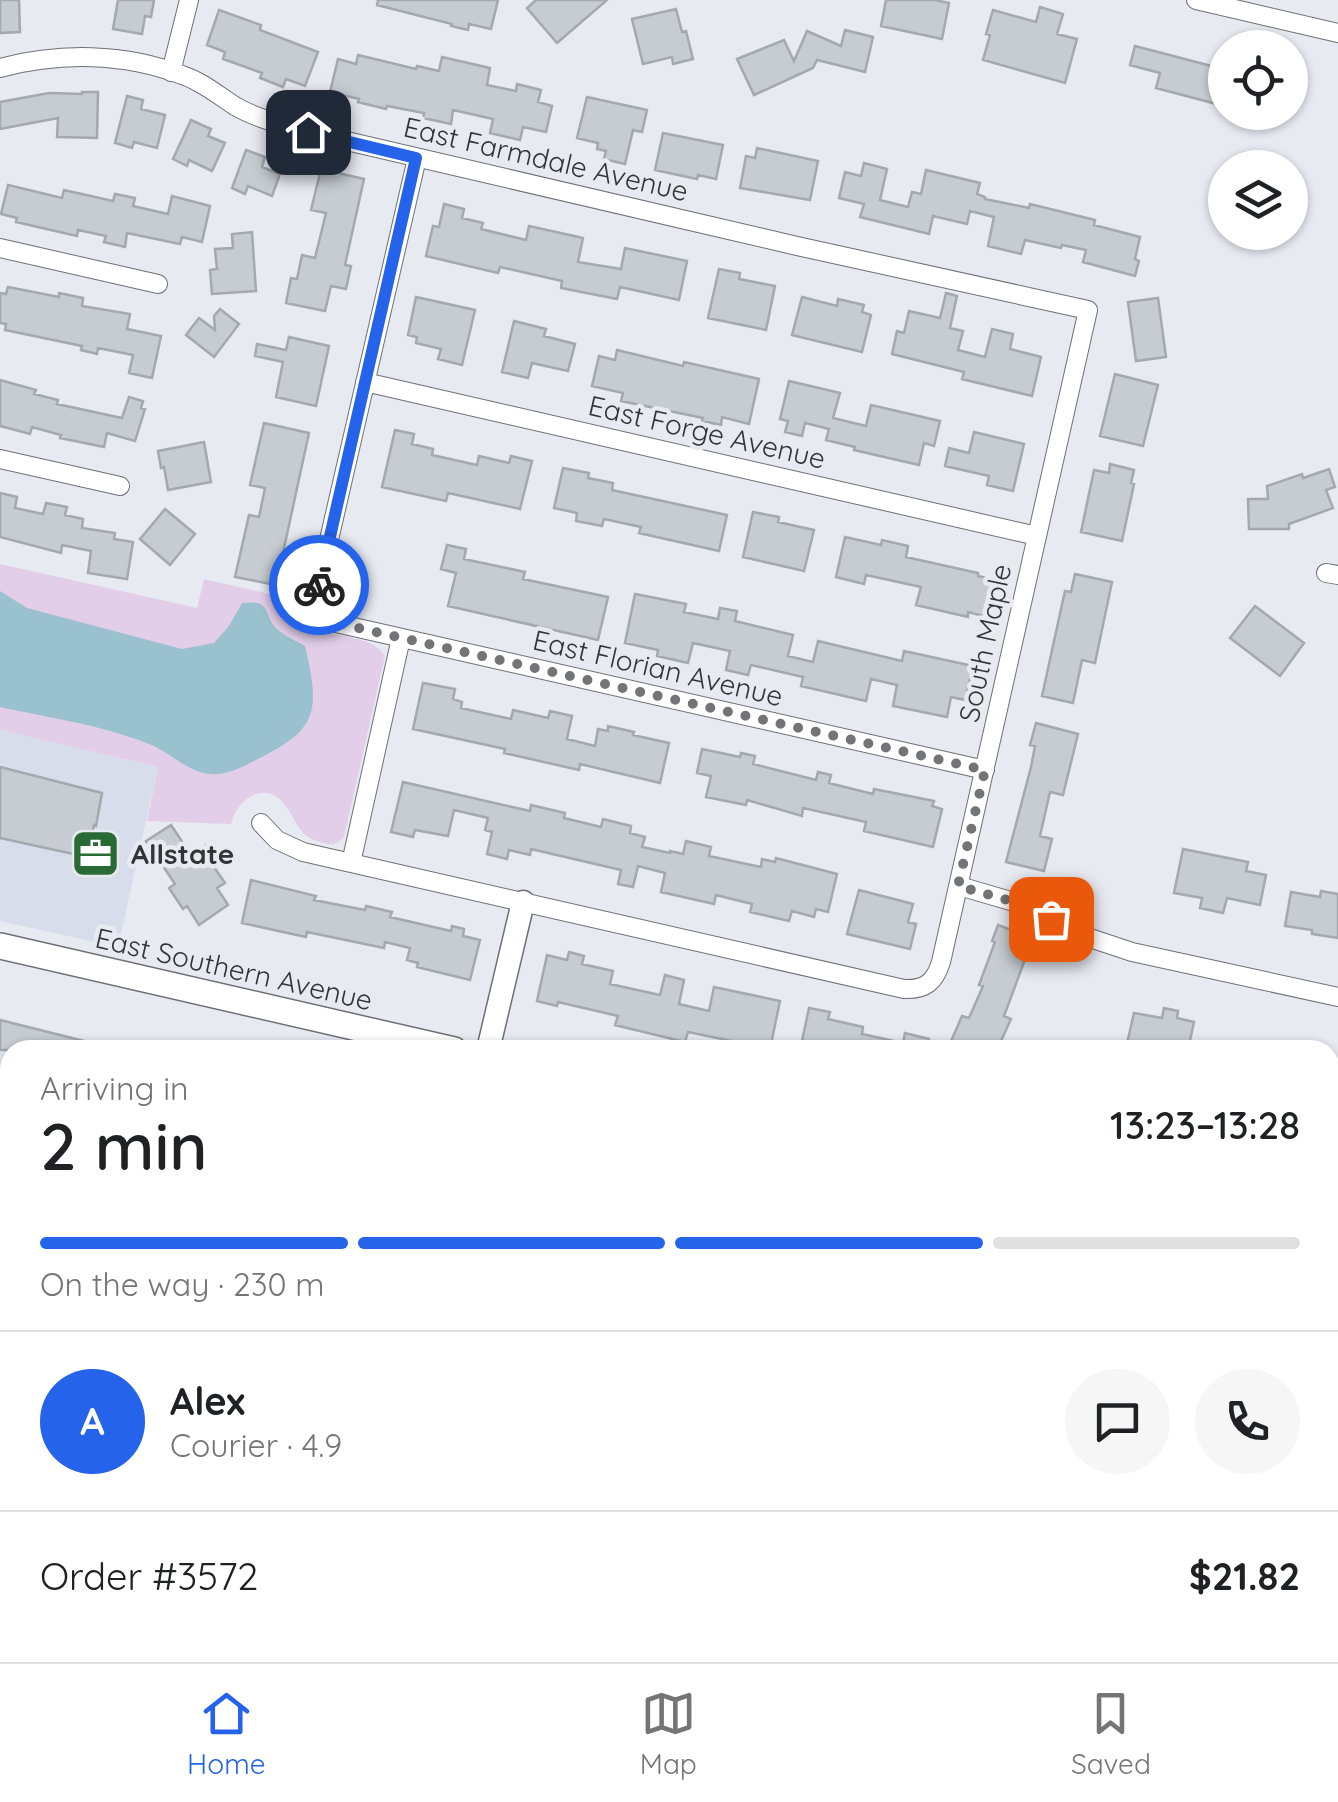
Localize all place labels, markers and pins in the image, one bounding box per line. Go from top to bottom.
pin [266,90,351,175]
office icon: Allstate [70,828,122,880]
place label: Allstate [131,836,234,871]
pin [1009,877,1094,962]

